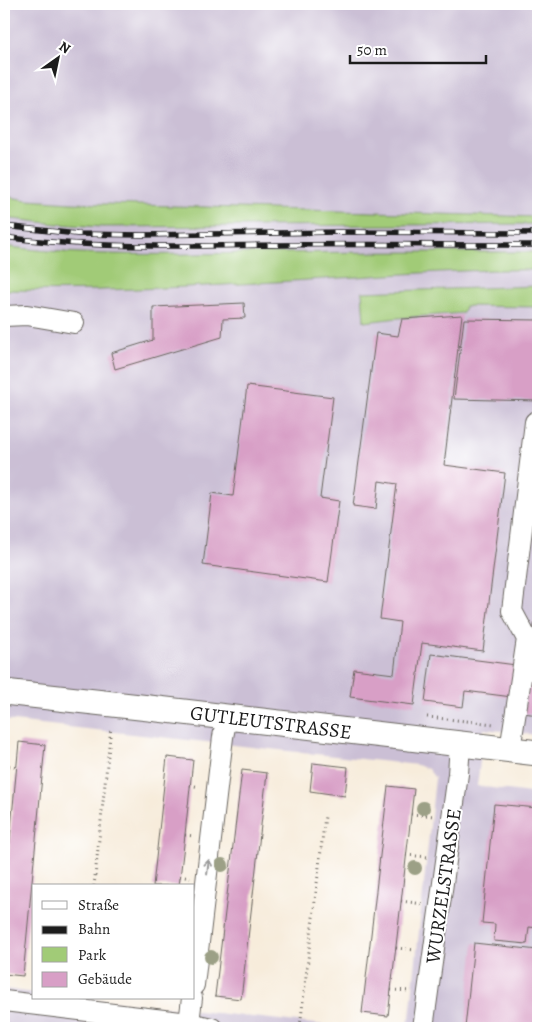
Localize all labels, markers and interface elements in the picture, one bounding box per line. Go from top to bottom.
north arrow [32,32,82,82]
scale bar [350,32,486,64]
text: N [55,37,74,58]
text: 50 m [357,40,387,60]
street label: GUTLEUTSTRASSE [189,699,353,746]
street label: WURZELSTRASSE [419,807,468,966]
one-way arrow [203,859,213,875]
legend [32,884,195,1000]
text: Straße [78,895,119,915]
text: Bahn [78,919,110,939]
text: Park [78,945,107,965]
text: Gebäude [78,969,132,989]

